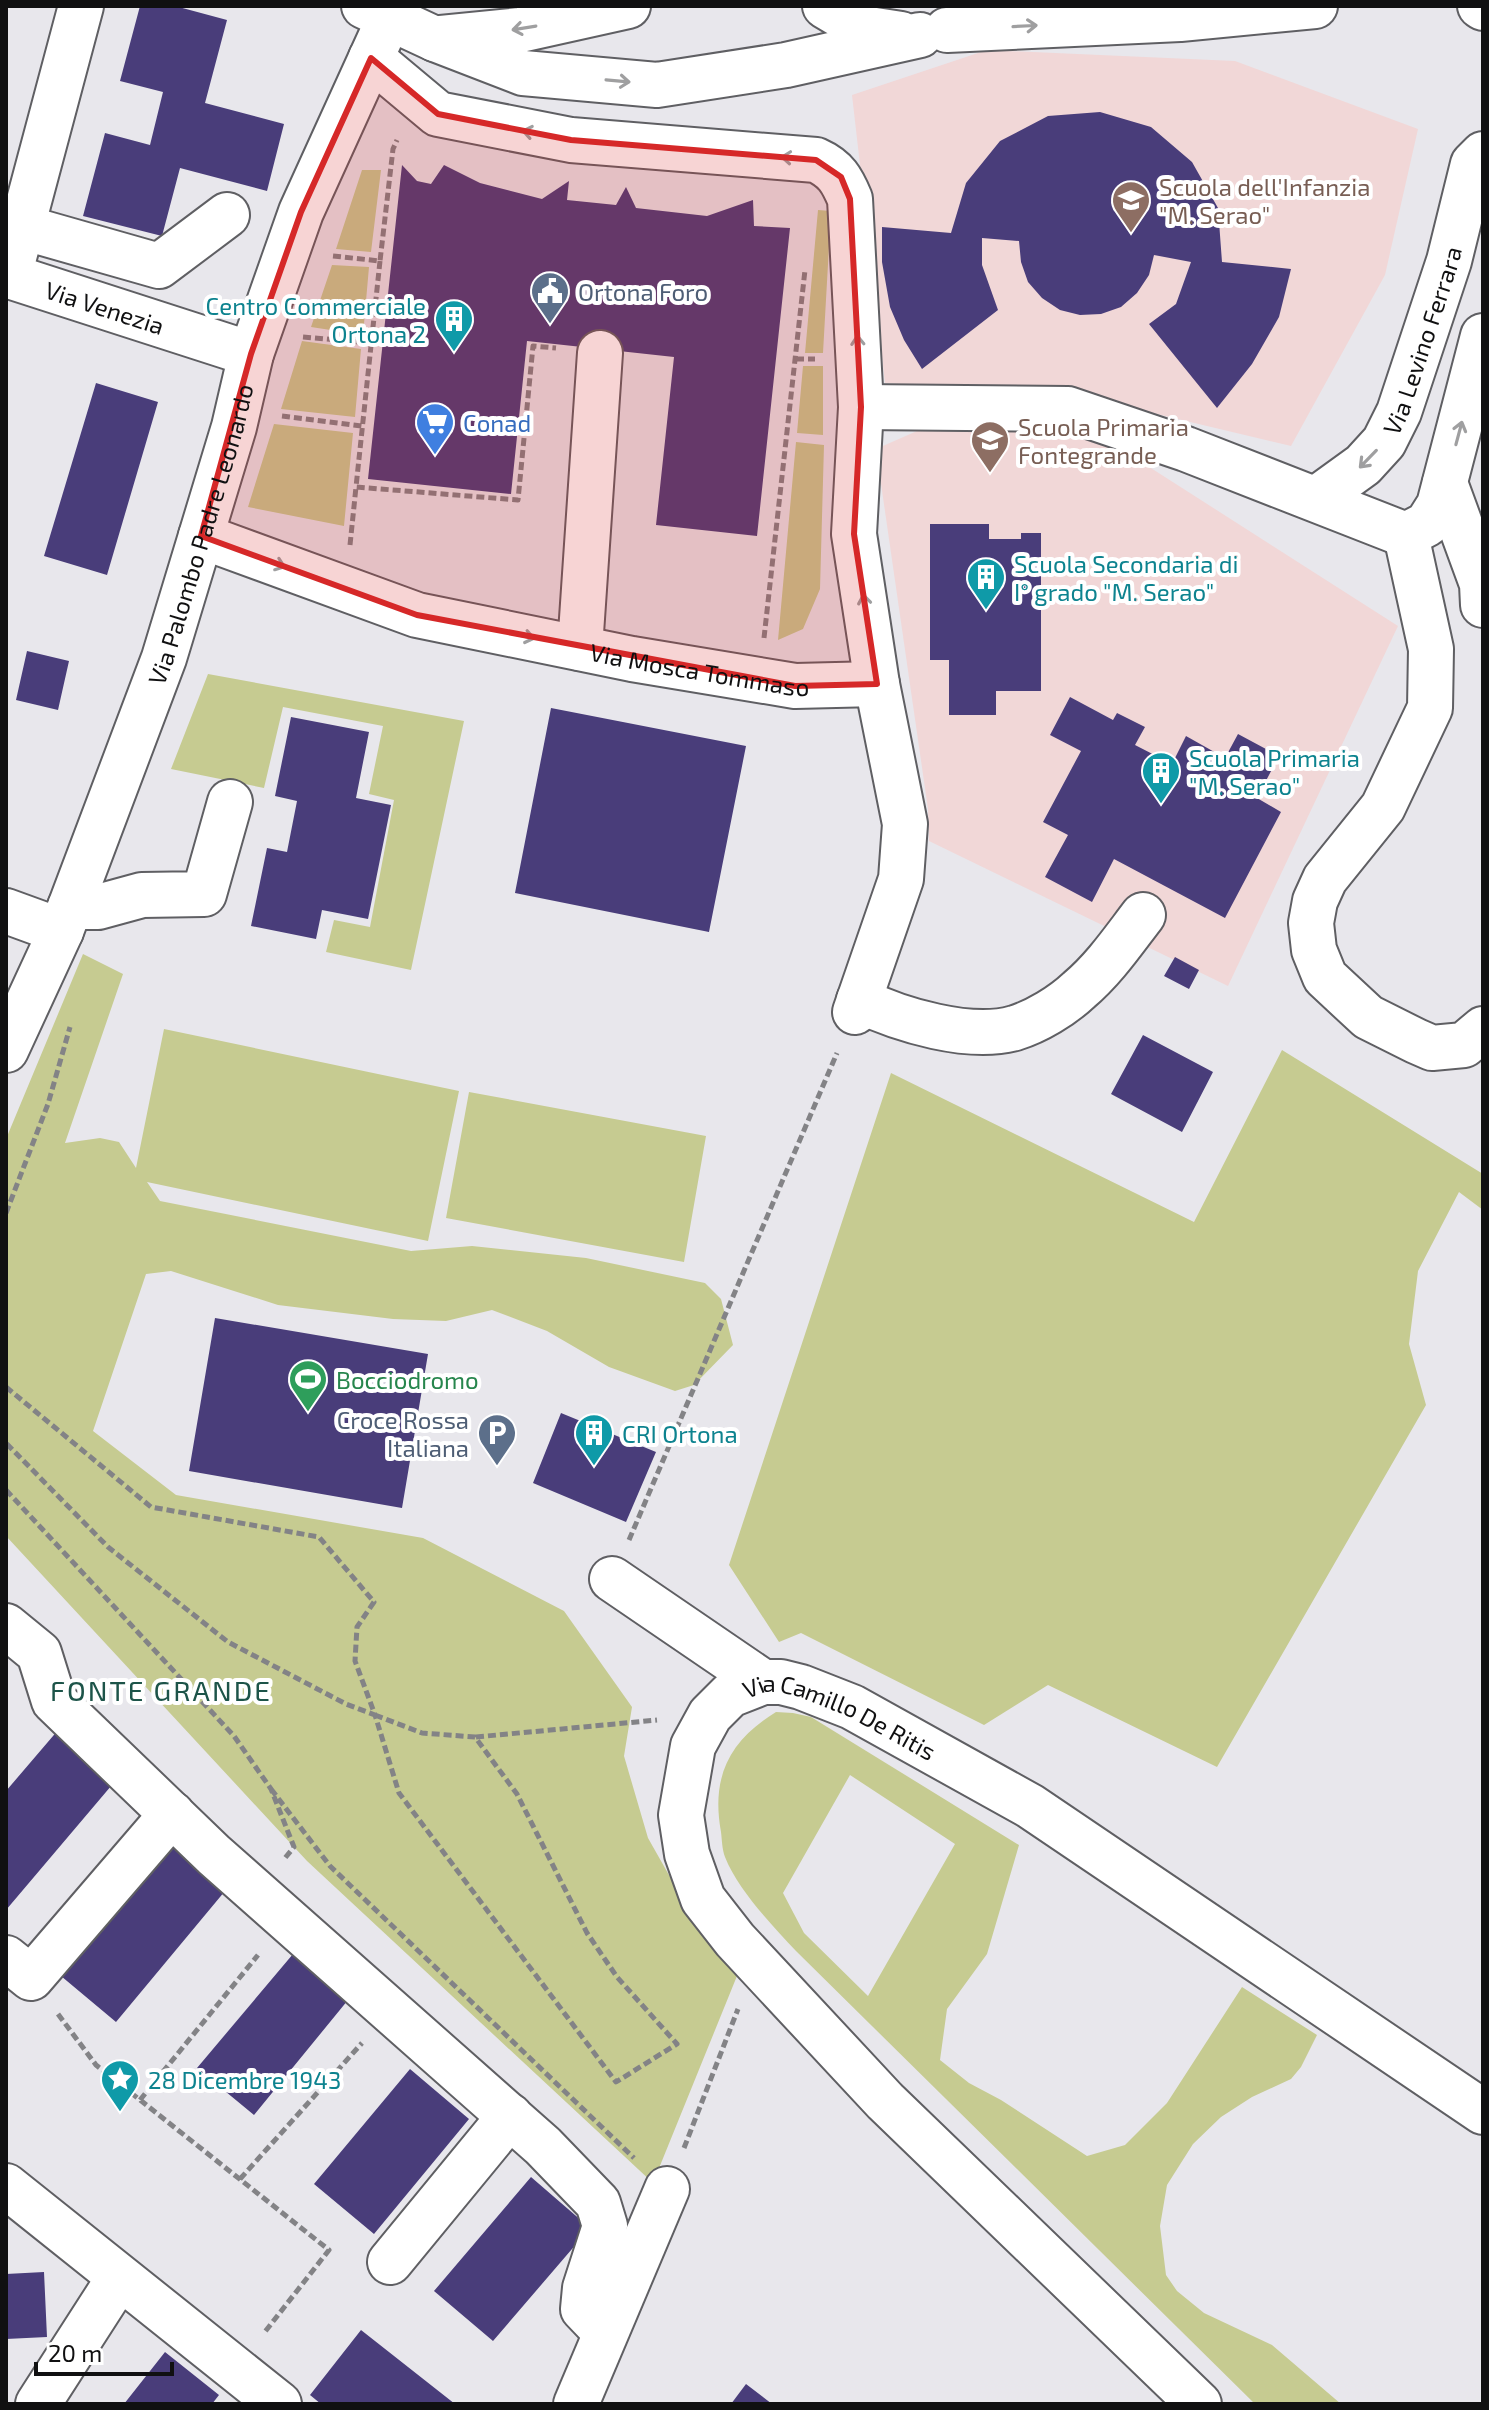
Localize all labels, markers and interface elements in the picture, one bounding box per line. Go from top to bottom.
one-way arrow [1011,19,1038,34]
one-way arrow [512,22,538,37]
one-way arrow [604,74,631,89]
one-way arrow [522,124,547,139]
one-way arrow [780,150,807,165]
place label: Scuola dell'Infanzia "M. Serao" [1159,172,1370,229]
school or university icon: Scuola dell'Infanzia "M. Serao" [1110,179,1152,234]
street label: Via Levino Ferrara [1376,243,1467,439]
public building icon: Ortona Foro [529,270,571,325]
street label: Via Venezia [42,274,168,340]
place label: Ortona Foro [578,277,708,306]
place label: Centro Commerciale Ortona 2 [206,291,426,348]
building icon: Centro Commerciale Ortona 2 [433,298,475,353]
one-way arrow [850,334,865,361]
street label: Via Palombo Padre Leonardo [141,381,258,688]
supermarket icon: Conad [414,401,456,456]
place label: Conad [463,408,531,437]
place label: Scuola Primaria Fontegrande [1018,412,1189,469]
school or university icon: Scuola Primaria Fontegrande [969,419,1011,474]
one-way arrow [1452,420,1467,446]
one-way arrow [1359,449,1378,468]
place label: Scuola Secondaria di I° grado "M. Serao" [1014,549,1238,606]
building icon: Scuola Secondaria di I° grado "M. Serao" [965,556,1007,611]
one-way arrow [261,557,286,571]
one-way arrow [857,594,872,620]
one-way arrow [510,629,535,644]
street label: Via Mosca Tommaso [588,636,810,700]
place label: Scuola Primaria "M. Serao" [1189,743,1360,800]
building icon: Scuola Primaria "M. Serao" [1140,750,1182,805]
sports icon: Bocciodromo [287,1358,329,1413]
place label: Bocciodromo [336,1365,479,1394]
place label: Croce Rossa Italiana [337,1405,469,1462]
parking icon: Croce Rossa Italiana [476,1412,518,1467]
building icon: CRI Ortona [573,1412,615,1467]
place label: CRI Ortona [622,1419,738,1448]
street label: Via Camillo De Ritis [738,1668,941,1765]
district label: FONTE GRANDE [50,1673,272,1707]
place icon: 28 Dicembre 1943 [99,2058,141,2113]
place label: 28 Dicembre 1943 [148,2065,341,2094]
scale bar [36,2326,172,2376]
text: 20 m [48,2338,102,2367]

